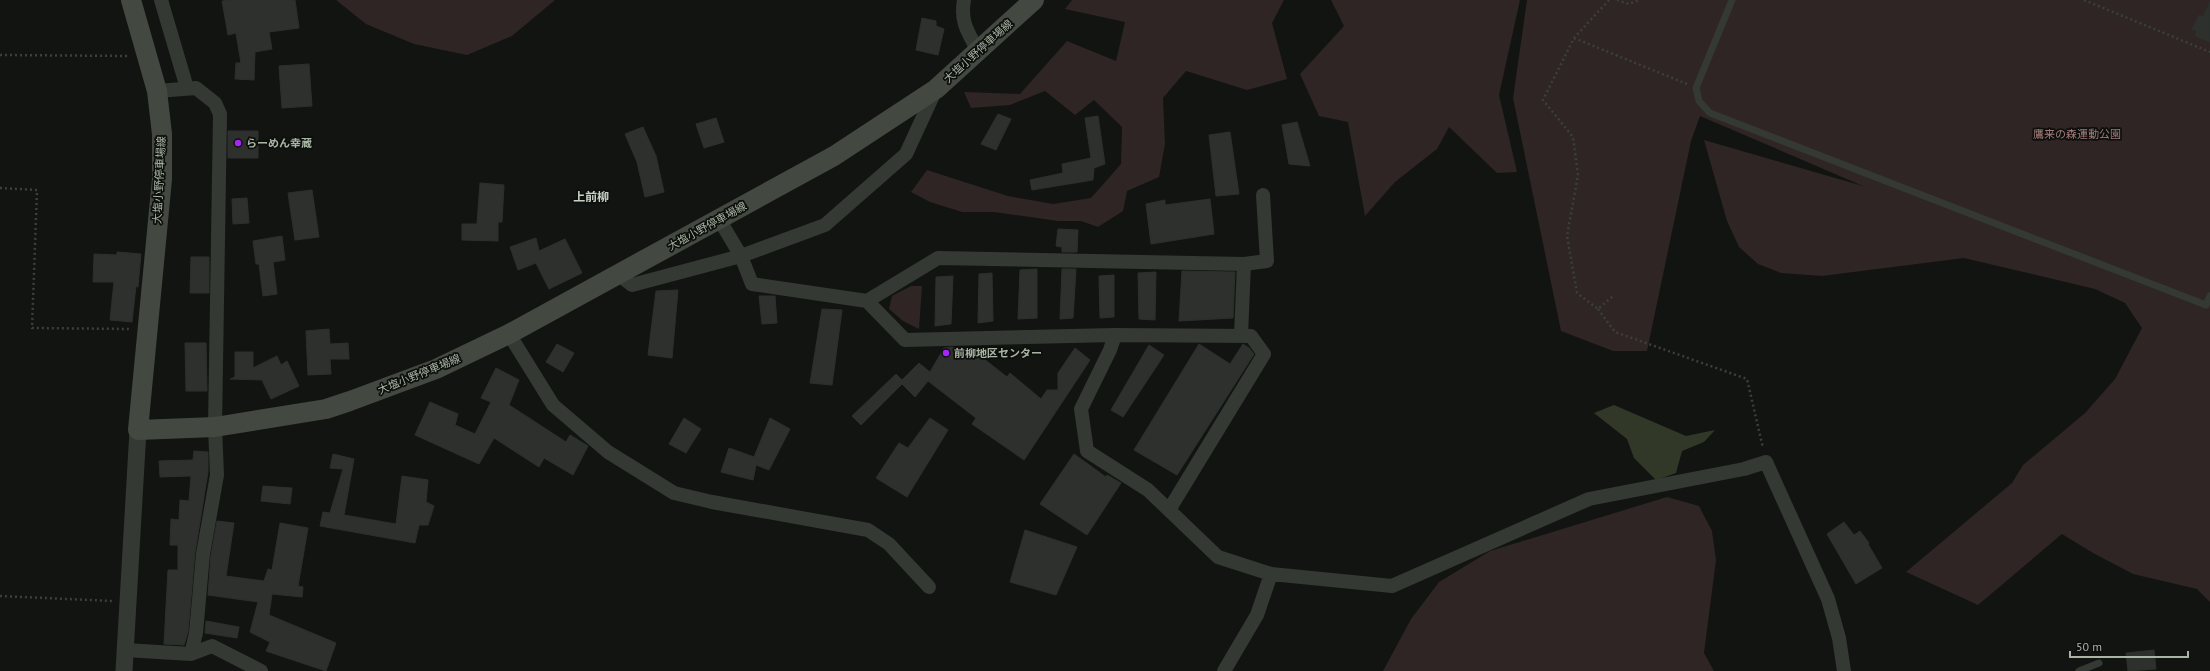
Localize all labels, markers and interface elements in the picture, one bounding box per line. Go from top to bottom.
street label: 大塩小野停車場線 [941,16,1015,86]
park label: 鷹来の森運動公園 [2033,127,2121,141]
street label: 大塩小野停車場線 [150,136,168,224]
place label: らーめん幸蔵 [246,136,312,150]
marker: らーめん幸蔵 [233,138,243,148]
district label: 上前柳 [573,189,609,204]
street label: 大塩小野停車場線 [665,199,749,253]
place label: 前柳地区センター [954,346,1042,360]
marker: 前柳地区センター [941,348,951,358]
street label: 大塩小野停車場線 [376,351,462,397]
scale bar [2070,633,2188,659]
text: 50 m [2076,639,2102,654]

